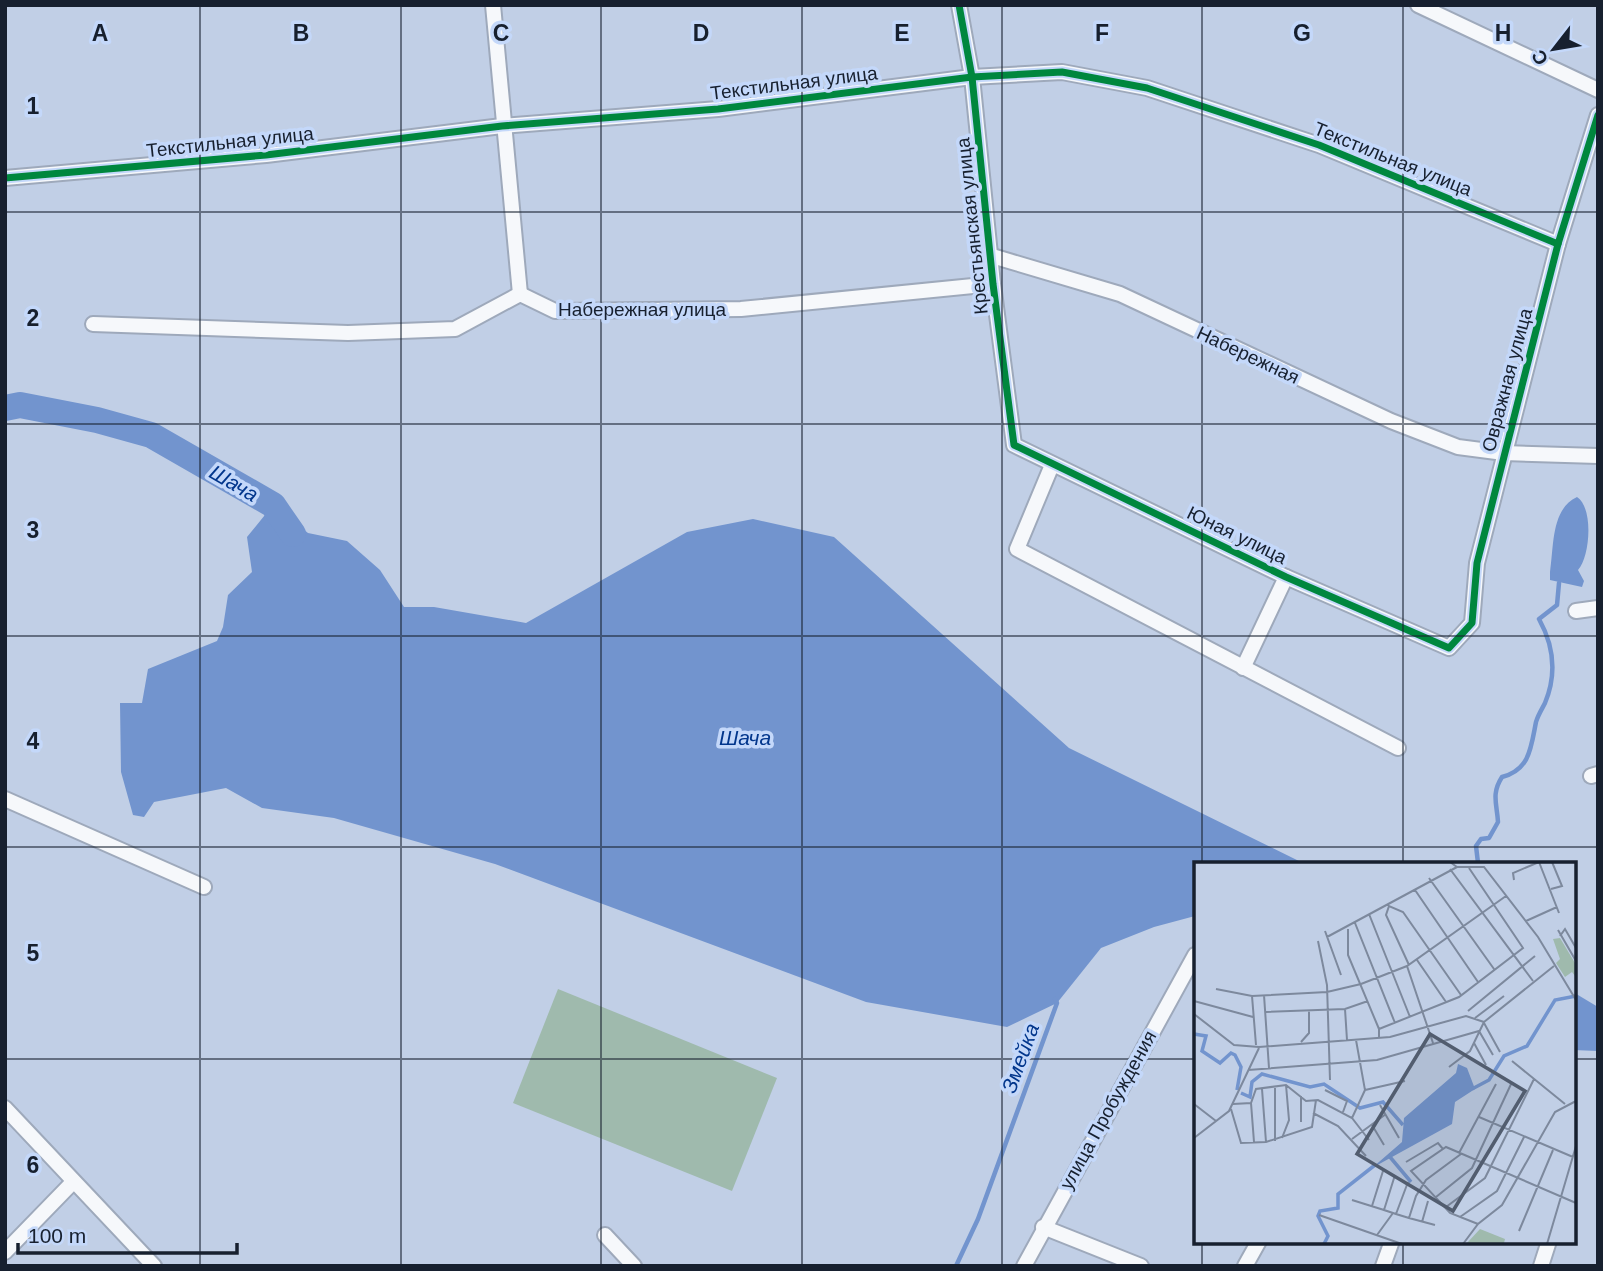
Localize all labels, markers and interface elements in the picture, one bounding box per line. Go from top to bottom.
north arrow [1519,14,1589,84]
text: A [92,20,108,46]
text: B [293,20,309,46]
text: C [493,20,509,46]
text: D [693,20,709,46]
text: E [894,20,910,46]
text: F [1095,20,1109,46]
text: G [1293,20,1311,46]
text: H [1495,20,1511,46]
text: С [1527,46,1552,69]
street label: Текстильная улица [709,62,879,104]
text: 1 [27,93,40,119]
street label: Текстильная улица [1311,118,1475,200]
street label: Текстильная улица [145,123,315,161]
street label: Крестьянская улица [952,136,992,315]
street label: Набережная улица [558,299,726,320]
text: 2 [27,305,39,331]
street label: Овражная улица [1478,306,1536,454]
street label: Набережная [1193,322,1303,388]
water label: Шача [206,460,262,506]
street label: Юная улица [1184,502,1291,568]
text: 3 [27,517,39,543]
water label: Шача [719,726,771,749]
text: 4 [27,728,40,754]
inset map [1194,862,1575,1243]
text: 5 [27,940,40,966]
water label: Змейка [997,1020,1043,1096]
street label: улица Пробуждения [1056,1027,1160,1193]
text: 6 [27,1152,39,1178]
scale bar [18,1212,236,1256]
text: 100 m [28,1224,86,1247]

